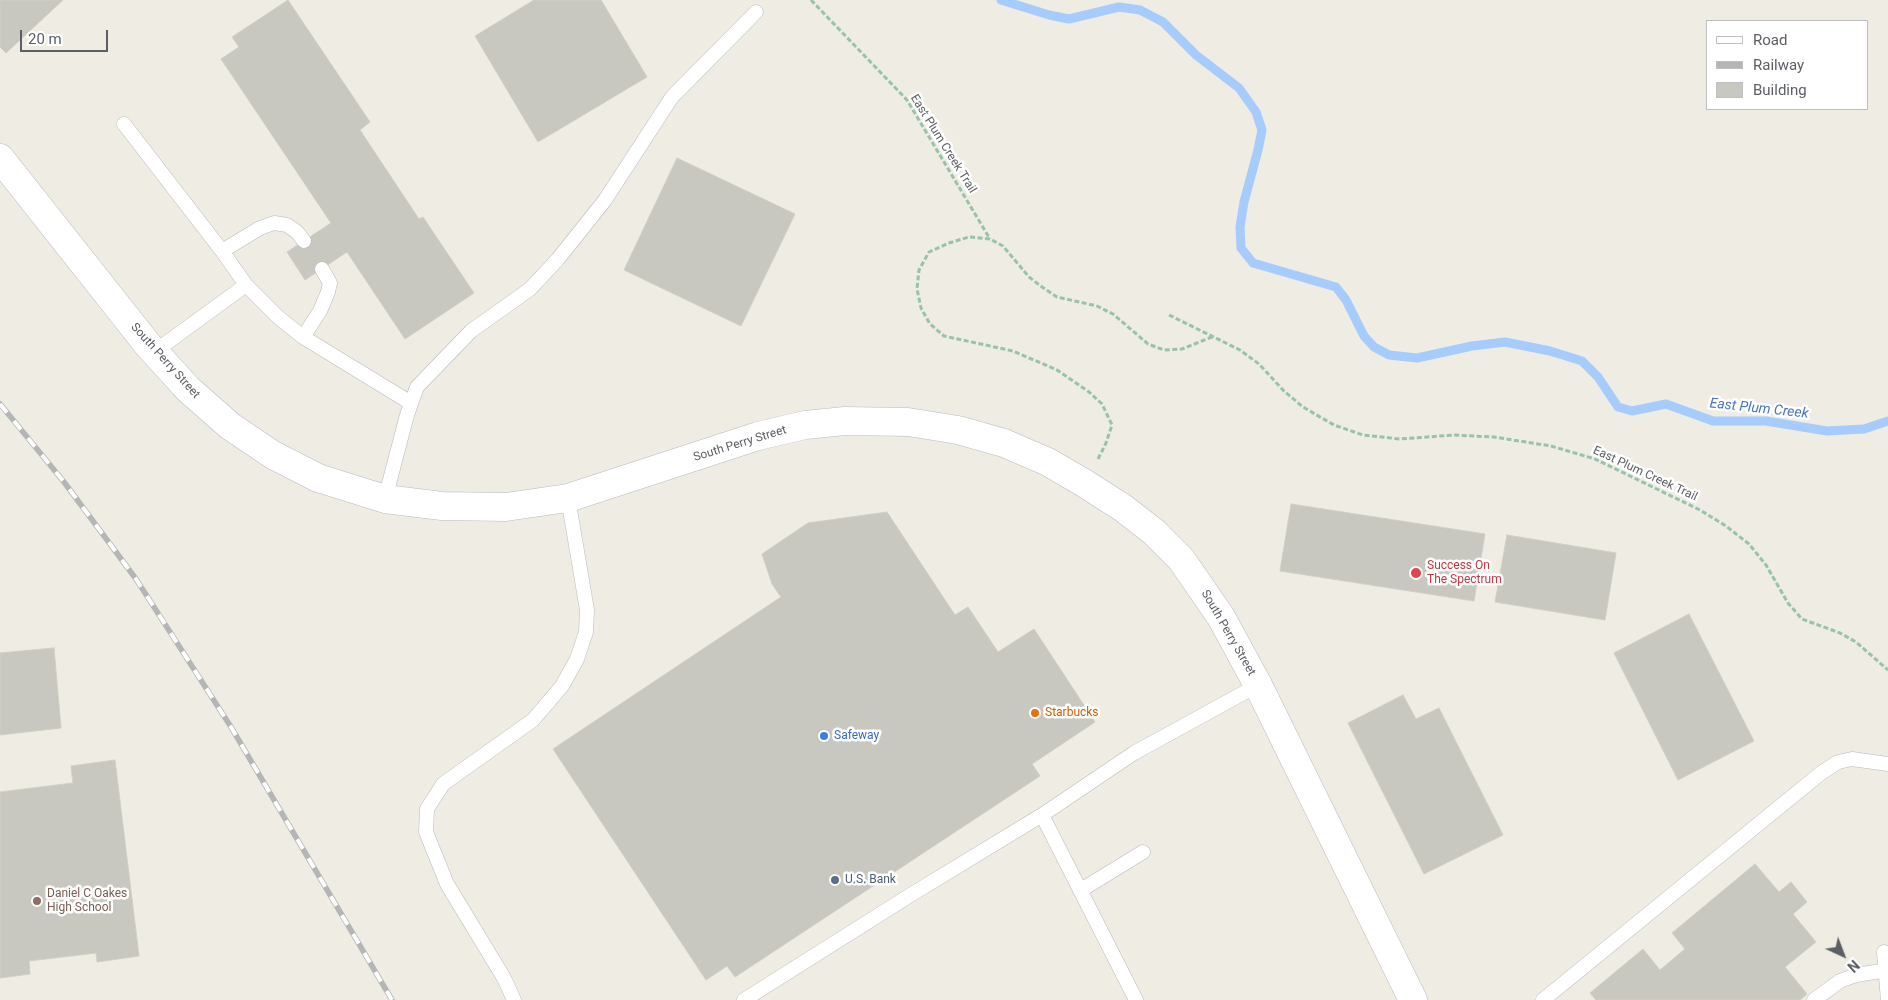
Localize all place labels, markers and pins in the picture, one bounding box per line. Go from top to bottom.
place label: Success On The Spectrum [1427,559,1502,587]
marker: Success On The Spectrum [1409,566,1423,580]
place label: Starbucks [1045,706,1099,720]
marker: Starbucks [1029,707,1041,719]
place label: Safeway [834,729,879,743]
marker: Safeway [818,730,830,742]
place label: U.S. Bank [845,873,896,887]
marker: U.S. Bank [829,874,841,886]
place label: Daniel C Oakes High School [47,887,127,915]
marker: Daniel C Oakes High School [31,895,43,907]

